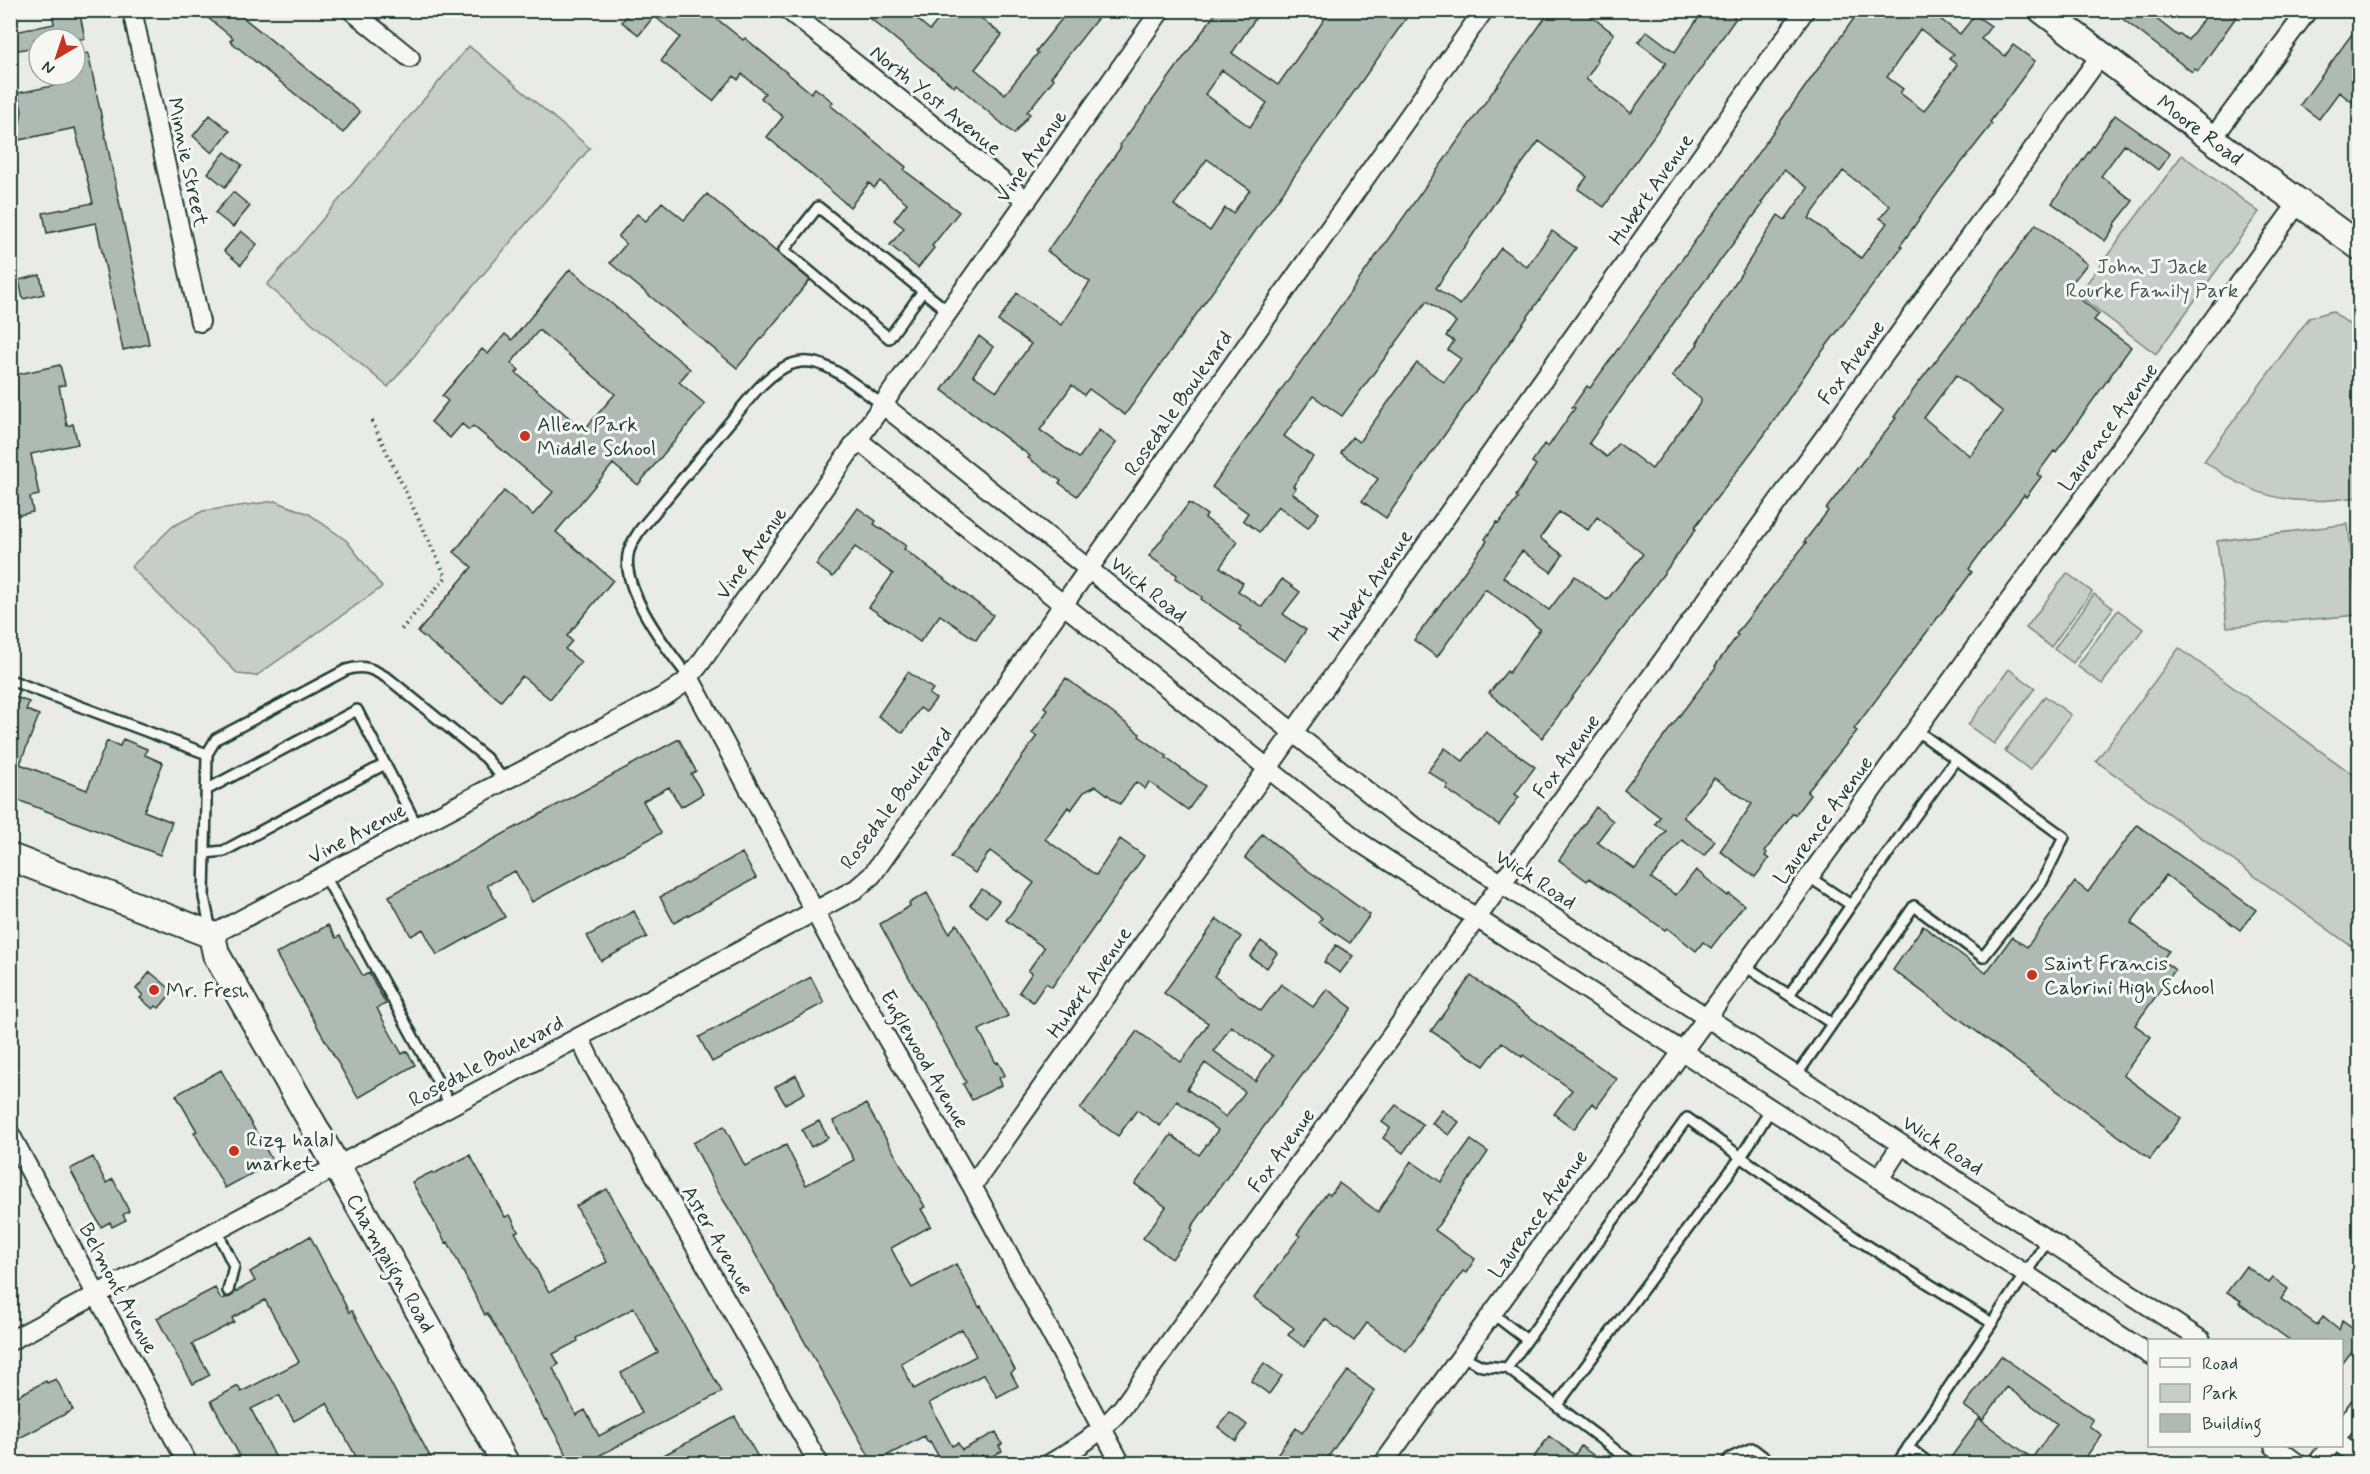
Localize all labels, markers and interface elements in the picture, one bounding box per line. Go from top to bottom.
north arrow [27,27,87,87]
street label: North Yost Avenue [864,39,1007,163]
text: N [38,56,59,79]
street label: Moore Road [2150,89,2248,173]
street label: Minnie Street [160,95,215,230]
street label: Vine Avenue [989,104,1074,209]
street label: Hubert Avenue [1603,128,1701,251]
park label: John J Jack Rourke Family Park [2066,253,2239,305]
street label: Fox Avenue [1812,315,1892,410]
street label: Rosedale Boulevard [1118,325,1239,482]
street label: Laurence Avenue [2053,358,2165,498]
place label: Allen Park Middle School [537,411,656,463]
marker: Allen Park Middle School [518,429,532,443]
street label: Vine Avenue [709,501,794,606]
street label: Hubert Avenue [1322,524,1420,647]
street label: Wick Road [1104,550,1193,629]
street label: Fox Avenue [1527,709,1607,804]
street label: Rosedale Boulevard [834,722,960,875]
street label: Laurence Avenue [1768,751,1880,891]
street label: Vine Avenue [303,796,412,872]
street label: Wick Road [1489,843,1581,917]
street label: Hubert Avenue [1041,921,1139,1044]
place label: Saint Francis Cabrini High School [2044,950,2215,1003]
marker: Saint Francis Cabrini High School [2025,968,2039,982]
place label: Mr. Fresh [166,977,250,1005]
marker: Mr. Fresh [147,983,161,997]
street label: Englewood Avenue [871,985,975,1135]
street label: Rosedale Boulevard [404,1009,569,1114]
street label: Fox Avenue [1242,1103,1322,1198]
street label: Wick Road [1896,1109,1988,1183]
place label: Rizq halal market [246,1126,333,1178]
marker: Rizq halal market [227,1144,241,1158]
street label: Laurence Avenue [1483,1145,1595,1285]
street label: Aster Avenue [675,1181,760,1300]
street label: Champaign Road [337,1189,441,1339]
street label: Belmont Avenue [72,1218,165,1359]
legend [2148,1339,2343,1447]
text: Road [2202,1352,2238,1376]
text: Park [2202,1382,2238,1406]
text: Building [2202,1412,2262,1438]

